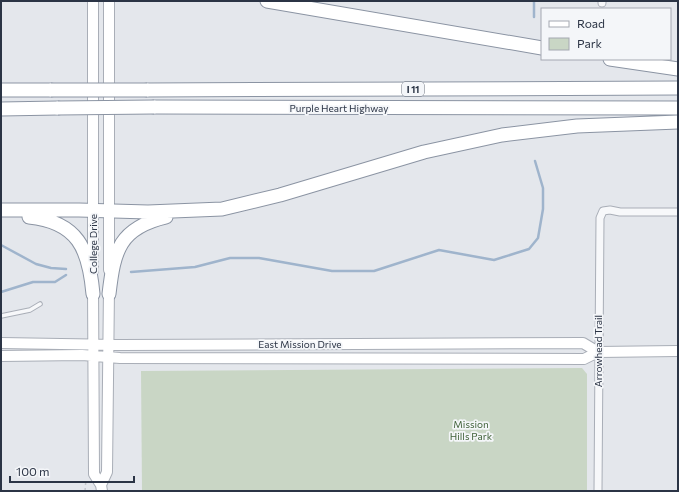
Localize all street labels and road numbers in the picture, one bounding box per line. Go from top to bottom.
road number: I 11 [402,82,424,96]
street label: Purple Heart Highway [290,102,388,114]
street label: College Drive [87,214,99,274]
street label: Arrowhead Trail [592,315,604,387]
street label: East Mission Drive [258,338,342,350]

